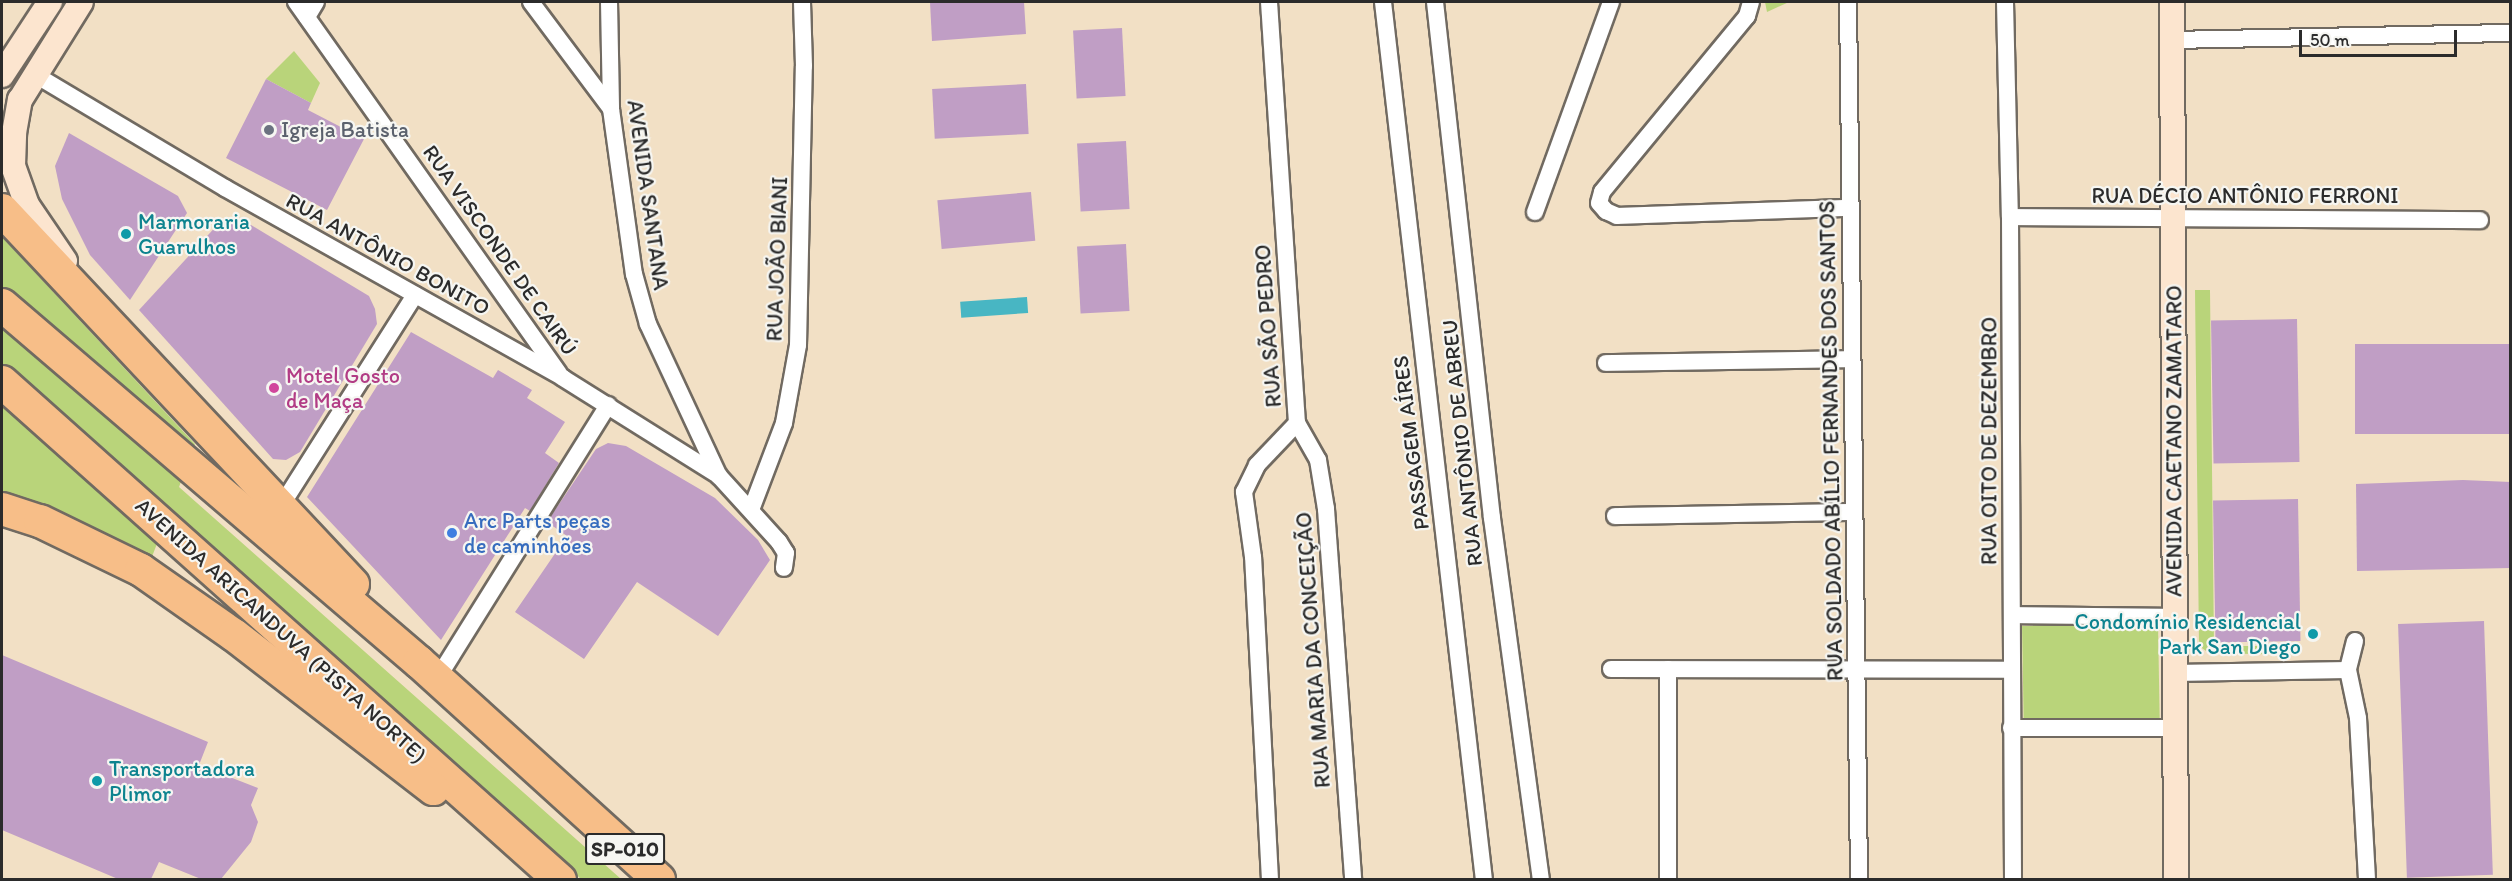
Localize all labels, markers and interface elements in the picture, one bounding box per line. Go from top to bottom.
scale bar [2302,18,2460,56]
text: 50 m [2310,29,2350,51]
street label: AVENIDA SANTANA [622,98,674,292]
place label: Igreja Batista [281,117,409,143]
marker: Igreja Batista [262,123,276,137]
street label: RUA VISCONDE DE CAIRÚ [417,140,583,360]
street label: RUA JOÃO BIANI [761,175,793,343]
street label: RUA DÉCIO ANTÔNIO FERRONI [2093,183,2397,209]
street label: RUA ANTÔNIO BONITO [283,188,493,320]
street label: RUA SOLDADO ABÍLIO FERNANDES DOS SANTOS [1814,202,1848,680]
place label: Marmoraria Guarulhos [138,208,250,260]
marker: Marmoraria Guarulhos [119,227,133,241]
street label: RUA SÃO PEDRO [1249,244,1287,408]
street label: AVENIDA CAETANO ZAMATARO [2161,285,2187,597]
street label: RUA OITO DE DEZEMBRO [1976,318,2002,564]
street label: RUA ANTÔNIO DE ABREU [1436,319,1488,567]
street label: PASSAGEM AÍRES [1387,355,1435,531]
place label: Motel Gosto de Maça [286,362,400,414]
marker: Motel Gosto de Maça [267,381,281,395]
street label: AVENIDA ARICANDUVA (PISTA NORTE) [131,493,431,767]
place label: Arc Parts peças de caminhões [464,507,610,558]
street label: RUA MARIA DA CONCEIÇÃO [1290,513,1336,787]
marker: Arc Parts peças de caminhões [445,526,459,540]
place label: Condomínio Residencial Park San Diego [2075,608,2301,660]
marker: Condomínio Residencial Park San Diego [2306,627,2320,641]
place label: Transportadora Plimor [109,755,255,806]
marker: Transportadora Plimor [90,774,104,788]
road number: SP-010 [584,831,666,867]

